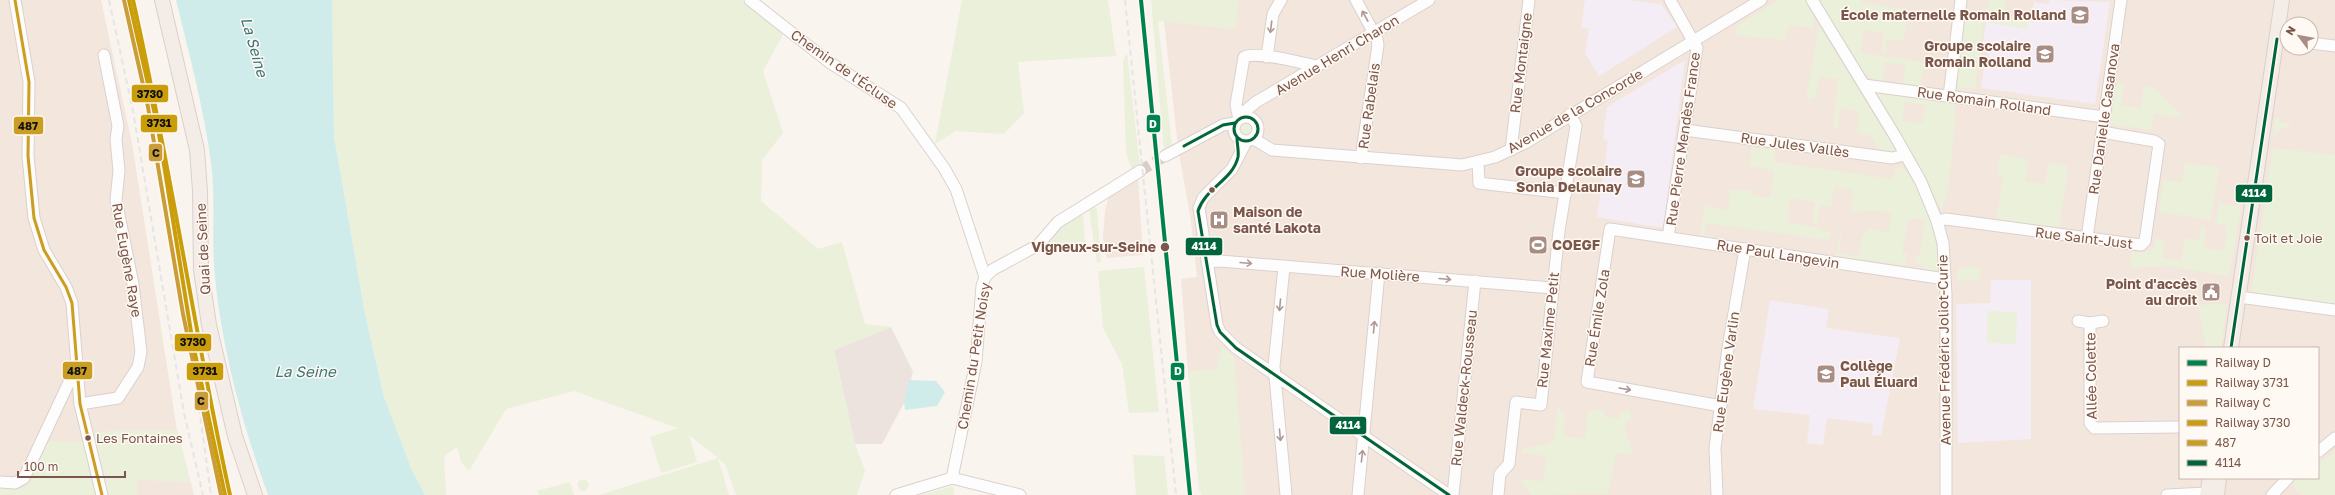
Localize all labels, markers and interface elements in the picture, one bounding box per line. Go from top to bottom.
school or university icon: École maternelle Romain Rolland [2069,4,2091,26]
place label: École maternelle Romain Rolland [1840,6,2066,23]
one-way arrow [1361,10,1368,22]
street label: Avenue Henri Charon [1272,11,1402,98]
street label: Rue Montaigne [1506,12,1535,114]
water label: La Seine [238,15,272,80]
north arrow [2279,16,2319,56]
one-way arrow [1267,21,1275,34]
text: N [2282,23,2298,37]
street label: Chemin de l'Écluse [788,25,901,112]
place label: Groupe scolaire Romain Rolland [1924,37,2031,70]
street label: Rue Danielle Casanova [2084,42,2123,196]
school or university icon: Groupe scolaire Romain Rolland [2034,43,2056,65]
street label: Rue Pierre Mendès France [1662,51,1703,227]
street label: Rue Rabelais [1354,62,1383,150]
street label: Avenue de la Concorde [1504,65,1646,156]
street label: Rue Romain Rolland [1916,83,2052,118]
line badge: 3730 [131,84,169,103]
text: 3730 [137,87,163,100]
line badge: 3731 [140,114,178,133]
line badge: D [1146,114,1161,133]
line badge: 487 [13,116,44,135]
text: 3731 [146,116,172,129]
text: D [1149,117,1157,130]
text: 487 [18,119,38,132]
street label: Rue Jules Vallès [1740,128,1851,161]
line badge: C [148,143,163,162]
text: C [152,146,160,159]
place label: Groupe scolaire Sonia Delaunay [1515,162,1623,195]
school or university icon: Groupe scolaire Sonia Delaunay [1625,168,1647,190]
line badge: 4114 [2235,184,2273,203]
unlabelled marker [1207,185,1217,195]
text: 4114 [2241,186,2267,199]
street label: Rue Eugène Raye [109,201,146,319]
street label: Quai de Seine [192,203,213,295]
place label: Maison de santé Lakota [1233,203,1321,236]
hospital icon: Maison de santé Lakota [1208,209,1230,231]
street label: Rue Saint-Just [2034,223,2134,252]
place label: Toit et Joie [2254,230,2323,246]
marker: Toit et Joie [2242,233,2252,243]
sports icon: COEGF [1527,234,1549,256]
street label: Rue Paul Langevin [1716,235,1841,272]
place label: COEGF [1552,236,1600,253]
line badge: 4114 [1185,237,1223,256]
place label: Vigneux-sur-Seine [1031,238,1156,255]
text: 4114 [1191,239,1217,252]
marker: Vigneux-sur-Seine [1159,241,1171,253]
street label: Avenue Frédéric Joliot-Curie [1933,255,1954,445]
one-way arrow [1239,260,1252,267]
street label: Rue Molière [1340,262,1420,285]
street label: Rue Émile Zola [1580,268,1613,368]
street label: Rue Maxime Petit [1533,271,1562,389]
one-way arrow [1438,275,1451,282]
place label: Point d'accès au droit [2106,275,2197,308]
street label: Chemin du Petit Noisy [953,281,994,431]
public building icon: Point d'accès au droit [2200,281,2222,303]
one-way arrow [1276,298,1284,311]
street label: Rue Waldeck-Rousseau [1447,309,1480,467]
street label: Rue Eugène Varlin [1709,310,1742,434]
one-way arrow [1371,321,1378,334]
street label: Allée Colette [2081,332,2100,420]
line badge: 3730 [174,333,212,352]
text: 3730 [180,335,206,348]
legend [2179,347,2319,479]
text: Railway D [2215,355,2271,370]
place label: Collège Paul Éluard [1840,357,1918,390]
line badge: 487 [62,361,93,380]
line badge: 3731 [186,362,224,381]
water label: La Seine [274,362,337,380]
line badge: D [1170,362,1185,381]
school or university icon: Collège Paul Éluard [1815,363,1837,385]
text: 487 [67,364,87,377]
text: 3731 [192,364,218,377]
text: D [1174,364,1182,377]
text: Railway 3731 [2215,375,2289,390]
one-way arrow [1618,385,1631,393]
line badge: C [194,391,209,411]
text: C [197,394,205,407]
text: Railway C [2215,395,2271,410]
text: Railway 3730 [2215,415,2290,430]
line badge: 4114 [1329,416,1367,435]
text: 4114 [1335,418,1361,431]
one-way arrow [1276,428,1284,441]
place label: Les Fontaines [96,430,183,446]
marker: Les Fontaines [83,433,93,443]
text: 487 [2215,435,2236,450]
one-way arrow [1358,450,1366,463]
scale bar [18,453,125,479]
text: 4114 [2215,455,2241,470]
text: 100 m [24,459,58,474]

